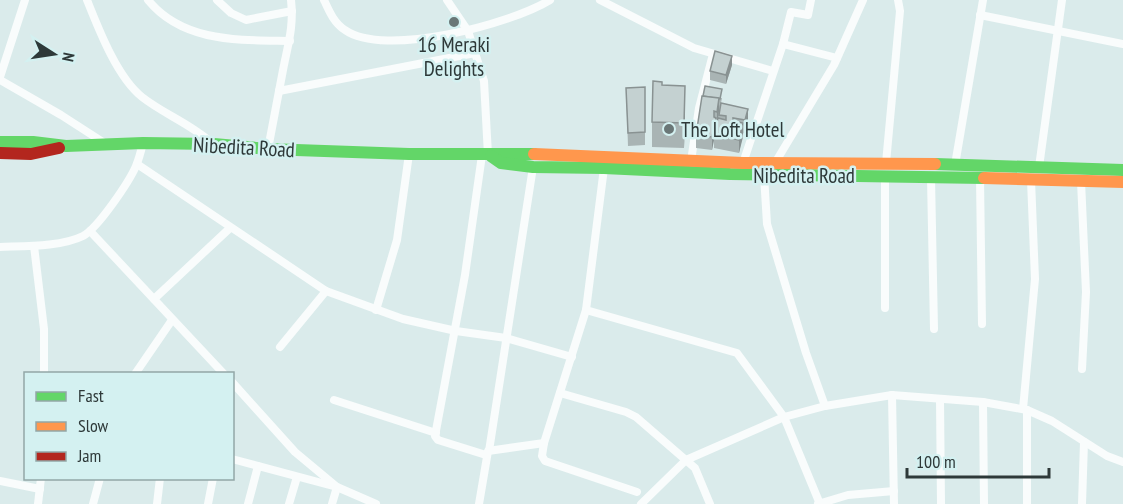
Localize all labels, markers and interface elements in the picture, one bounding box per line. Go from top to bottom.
marker: 16 Meraki Delights [447,15,461,29]
north arrow [24,24,84,84]
place label: 16 Meraki Delights [418,31,490,82]
text: N [58,51,79,63]
place label: The Loft Hotel [681,116,784,143]
marker: The Loft Hotel [662,122,676,136]
street label: Nibedita Road [192,131,296,163]
street label: Nibedita Road [753,162,855,189]
legend [24,372,234,480]
text: Fast [78,384,104,407]
text: Slow [78,414,109,437]
scale bar [907,441,1050,479]
text: Jam [77,444,101,467]
text: 100 m [916,450,956,473]

